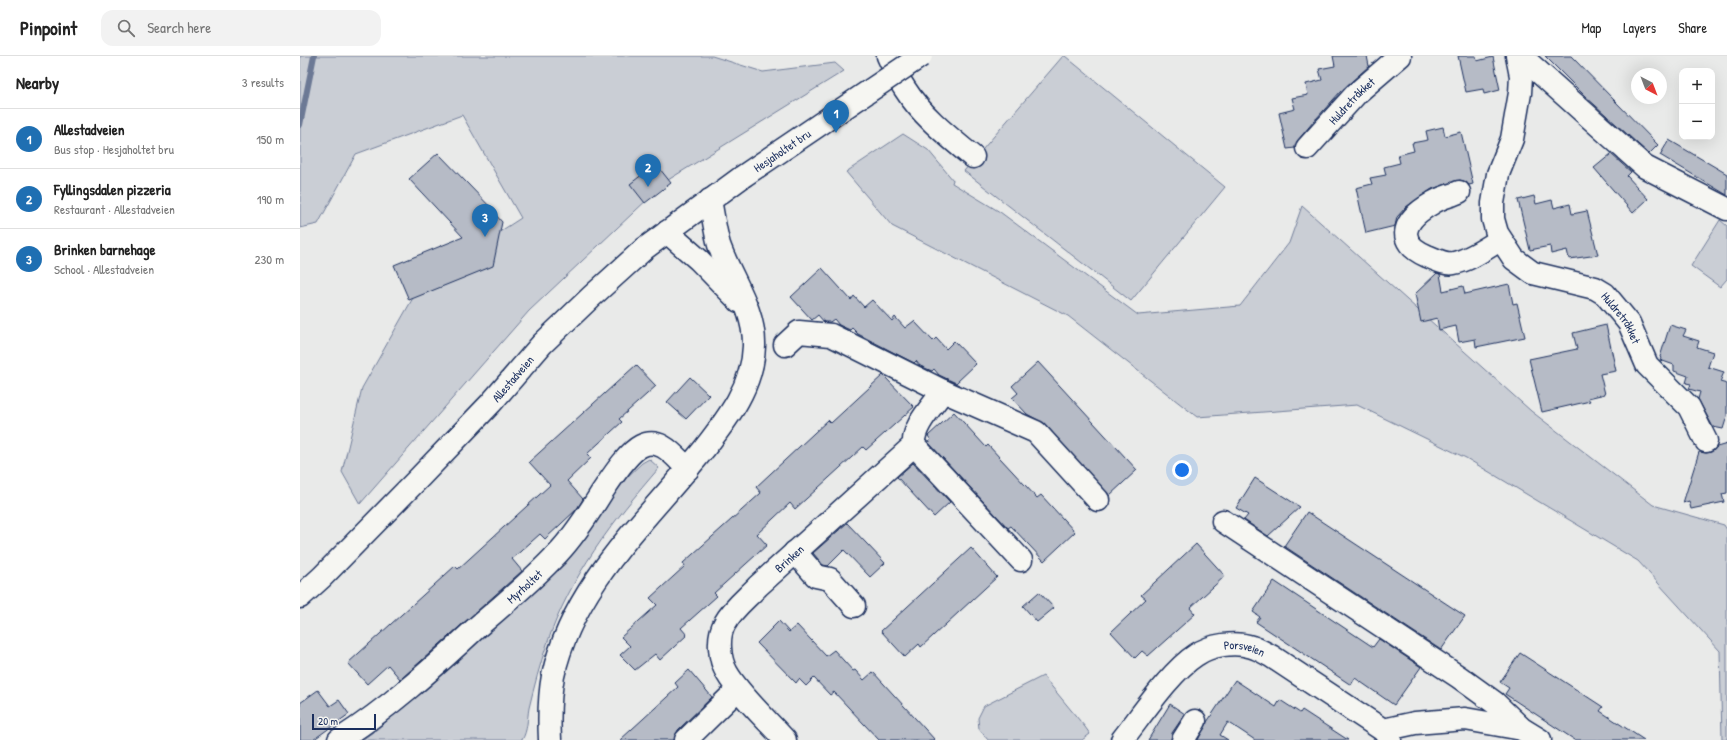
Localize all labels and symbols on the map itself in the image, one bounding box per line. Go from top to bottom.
north arrow [1631,68,1667,104]
street label: Huldretråkket [1324,72,1379,128]
pin: 1 [823,100,849,133]
street label: Hesjaholtet bru [750,125,814,176]
pin: 2 [635,154,661,187]
pin: 3 [472,204,498,237]
street label: Huldretråkket [1598,288,1646,347]
street label: Allestadveien [487,351,537,405]
your location [1172,460,1192,480]
street label: Brinken [770,540,807,576]
street label: Myrholtet [503,565,546,607]
street label: Porsveien [1223,636,1268,660]
scale bar [312,712,376,731]

